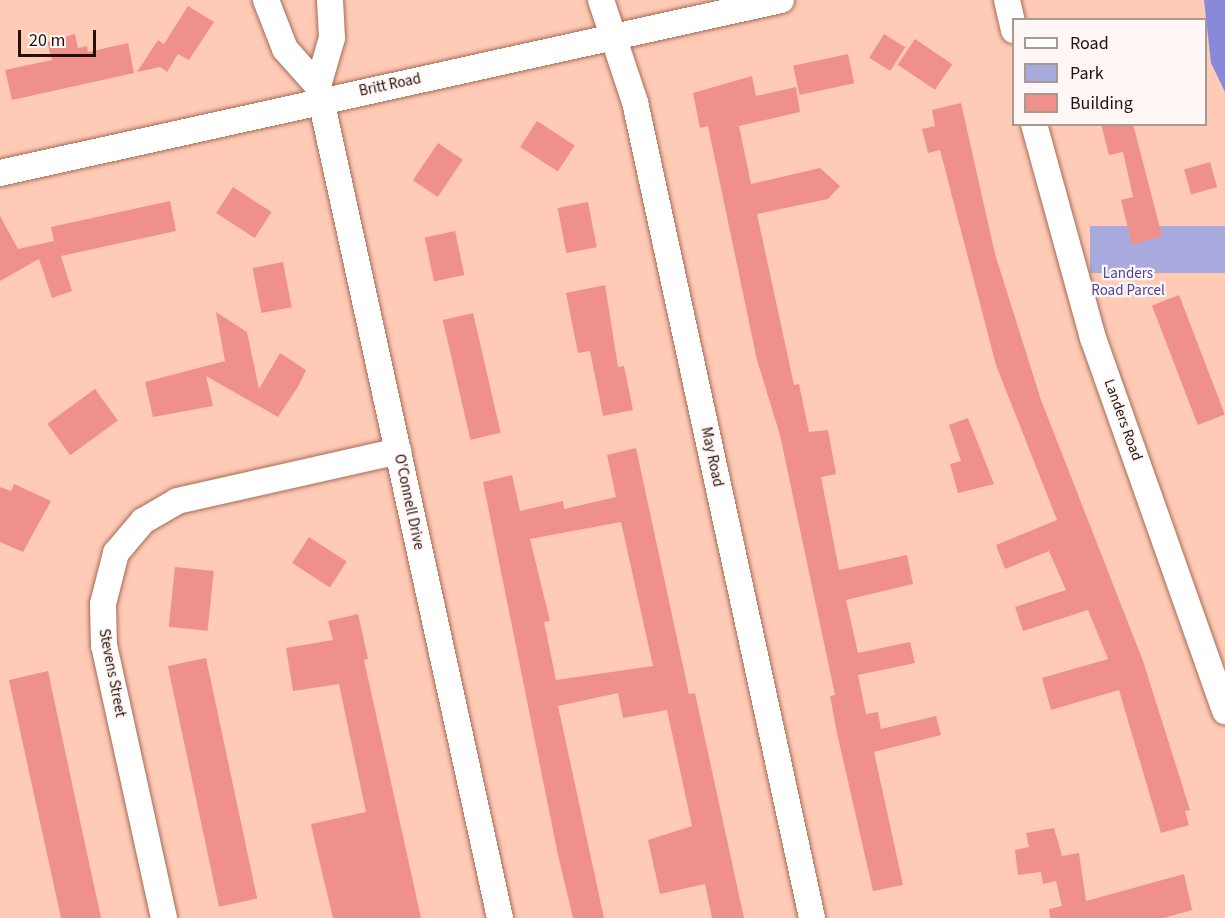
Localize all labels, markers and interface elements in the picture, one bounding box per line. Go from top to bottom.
scale bar [21,18,99,56]
legend [1012,18,1207,126]
text: 20 m [29,28,65,53]
text: Road [1070,31,1109,56]
text: Park [1070,61,1104,86]
street label: Britt Road [357,70,423,100]
text: Building [1070,91,1133,116]
park label: Landers Road Parcel [1091,264,1165,299]
street label: Landers Road [1100,377,1146,463]
street label: May Road [697,425,727,489]
street label: O'Connell Drive [390,452,428,552]
street label: Stevens Street [95,627,129,719]

